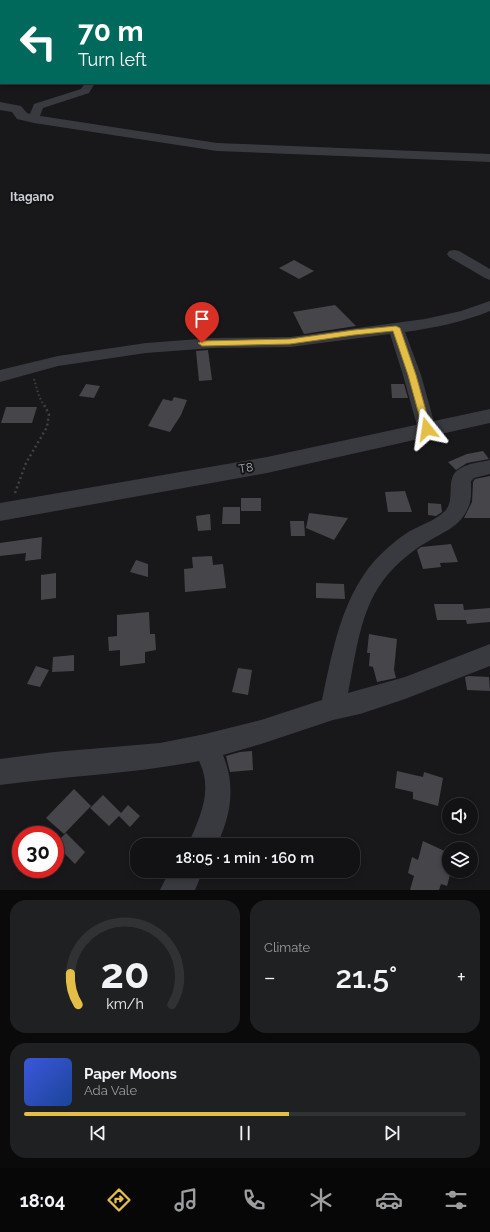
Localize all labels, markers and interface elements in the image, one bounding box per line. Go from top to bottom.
text: 70 m [78,15,144,48]
icon: left [12,16,64,68]
text: Turn left [78,49,147,70]
district label: Itagano [10,190,54,204]
pin [185,302,219,343]
icon: arrive [191,308,213,330]
position arrow [406,408,448,450]
street label: T8 [238,460,254,476]
map controls [442,798,478,878]
button: sound [442,798,478,834]
speed limit sign: 30 [12,826,64,878]
button: layers [442,842,478,878]
text: 18:05 · 1 min · 160 m [176,849,314,867]
text: Climate [264,940,310,955]
text: 20 [101,948,149,997]
text: 21.5° [335,960,397,995]
text: − [264,964,276,990]
text: + [457,964,466,990]
text: km/h [106,995,144,1011]
text: Paper Moons [84,1065,177,1083]
text: Ada Vale [84,1083,137,1098]
icon: previous [87,1122,109,1144]
icon: pause [234,1122,256,1144]
icon: next [381,1122,403,1144]
icon: directions [105,1186,133,1214]
icon: music [172,1186,200,1214]
icon: phone [240,1186,268,1214]
icon: climate [307,1186,335,1214]
icon: car [375,1186,403,1214]
icon: filters [442,1186,470,1214]
text: 18:04 [20,1190,65,1211]

